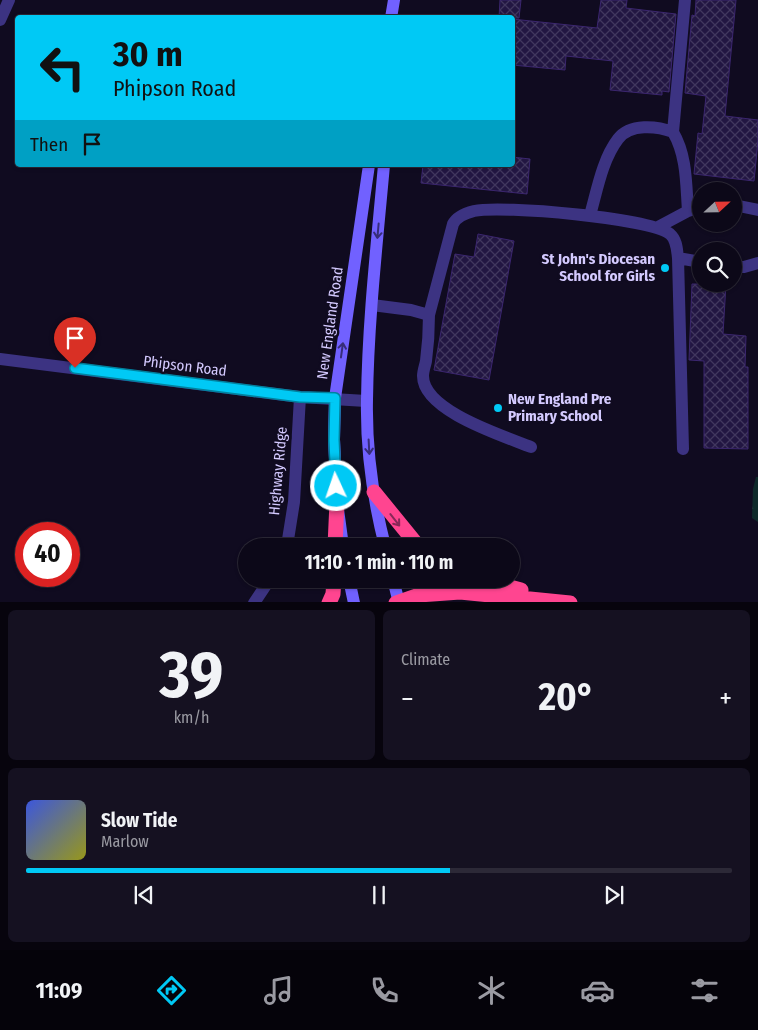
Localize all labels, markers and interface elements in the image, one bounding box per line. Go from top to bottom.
text: 30 m [113,33,183,75]
icon: left [30,35,95,100]
text: Phipson Road [113,75,236,102]
icon: arrive [78,130,106,158]
text: Then [30,133,68,156]
north arrow [692,182,742,232]
map controls [692,182,742,292]
one-way arrow [374,223,383,239]
button: search [692,242,742,292]
place label: St John's Diocesan School for Girls [542,250,655,285]
marker: St John's Diocesan School for Girls [659,262,671,274]
street label: New England Road [313,266,347,380]
pin [54,317,96,368]
icon: arrive [61,324,89,352]
one-way arrow [337,342,347,358]
street label: Phipson Road [142,352,228,380]
place label: New England Pre Primary School [508,390,612,425]
marker: New England Pre Primary School [492,402,504,414]
street label: Highway Ridge [265,426,291,516]
one-way arrow [364,438,373,454]
position arrow [309,459,361,511]
one-way arrow [390,513,401,526]
speed limit sign: 40 [15,522,80,587]
text: 11:10 · 1 min · 110 m [305,551,453,574]
text: 39 [160,636,223,714]
text: Climate [401,650,450,669]
text: 20° [538,674,595,720]
text: − [401,682,414,715]
text: + [719,682,732,715]
text: km/h [174,708,209,727]
text: Slow Tide [101,809,177,832]
text: Marlow [101,832,149,851]
icon: previous [130,881,158,909]
icon: pause [365,881,393,909]
icon: next [600,881,628,909]
icon: directions [154,973,189,1008]
icon: music [261,973,296,1008]
icon: phone [367,973,402,1008]
icon: climate [474,973,509,1008]
icon: car [580,973,615,1008]
icon: filters [687,973,722,1008]
text: 11:09 [36,977,82,1004]

